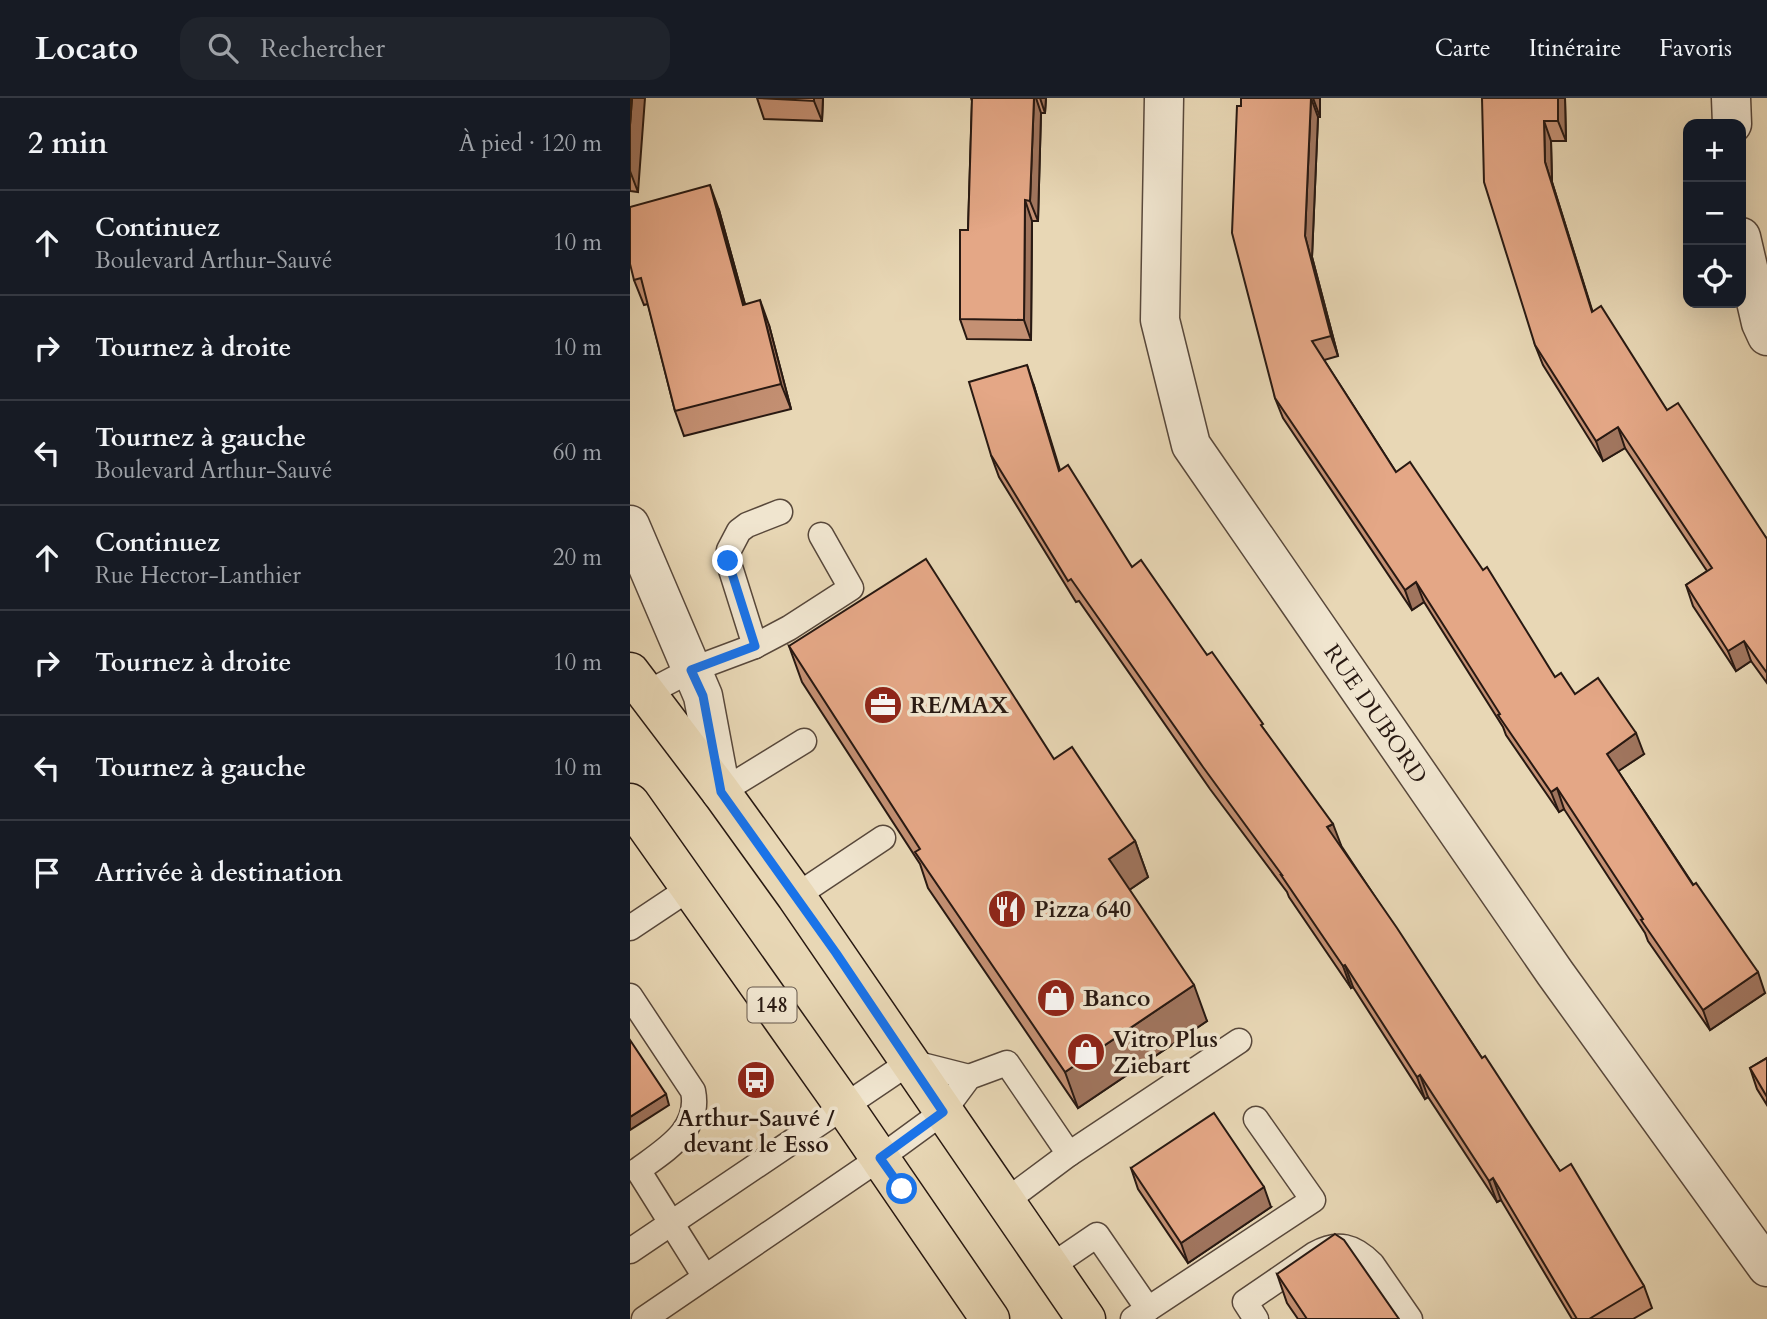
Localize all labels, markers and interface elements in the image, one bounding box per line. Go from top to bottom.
search box [180,17,670,80]
text: Locato [35,26,138,71]
icon: search [204,29,242,67]
text: Rechercher [260,31,385,66]
text: Carte [1435,32,1491,65]
text: Itinéraire [1529,32,1621,65]
text: Favoris [1659,32,1732,65]
map controls [1683,119,1746,308]
button: + [1683,119,1746,182]
text: 2 min [28,123,108,164]
text: À pied · 120 m [459,128,602,159]
button: − [1683,182,1746,245]
text: Continuez [95,210,220,245]
icon: ahead [28,224,66,262]
text: 10 m [553,227,602,258]
text: Boulevard Arthur-Sauvé [95,245,332,276]
button: locate [1683,245,1746,308]
icon: right [28,329,66,367]
text: Tournez à droite [95,330,291,365]
text: 10 m [553,332,602,363]
text: Tournez à gauche [95,420,306,455]
icon: left [28,434,66,472]
text: 60 m [553,437,602,468]
text: Boulevard Arthur-Sauvé [95,455,332,486]
text: Continuez [95,525,220,560]
icon: ahead [28,539,66,577]
text: 20 m [553,542,602,573]
route end [712,545,743,576]
text: Rue Hector-Lanthier [95,560,301,591]
street label: RUE DUBORD [1317,638,1435,789]
icon: right [28,644,66,682]
text: Tournez à droite [95,645,291,680]
text: 10 m [553,647,602,678]
office icon: RE/MAX [862,684,904,726]
place label: RE/MAX [910,690,1009,721]
icon: left [28,749,66,787]
text: Tournez à gauche [95,750,306,785]
text: 10 m [553,752,602,783]
icon: arrive [28,854,66,892]
text: Arrivée à destination [95,855,343,890]
restaurant icon: Pizza 640 [986,888,1028,930]
place label: Pizza 640 [1034,894,1132,925]
shop icon: Banco [1035,977,1077,1019]
place label: Banco [1083,983,1150,1014]
road number: 148 [748,988,796,1023]
place label: Vitro Plus Ziebart [1113,1024,1218,1081]
shop icon: Vitro Plus Ziebart [1065,1031,1107,1073]
bus stop icon: Arthur-Sauvé / devant le Esso [735,1059,777,1101]
place label: Arthur-Sauvé / devant le Esso [677,1103,836,1160]
route start [886,1173,917,1204]

